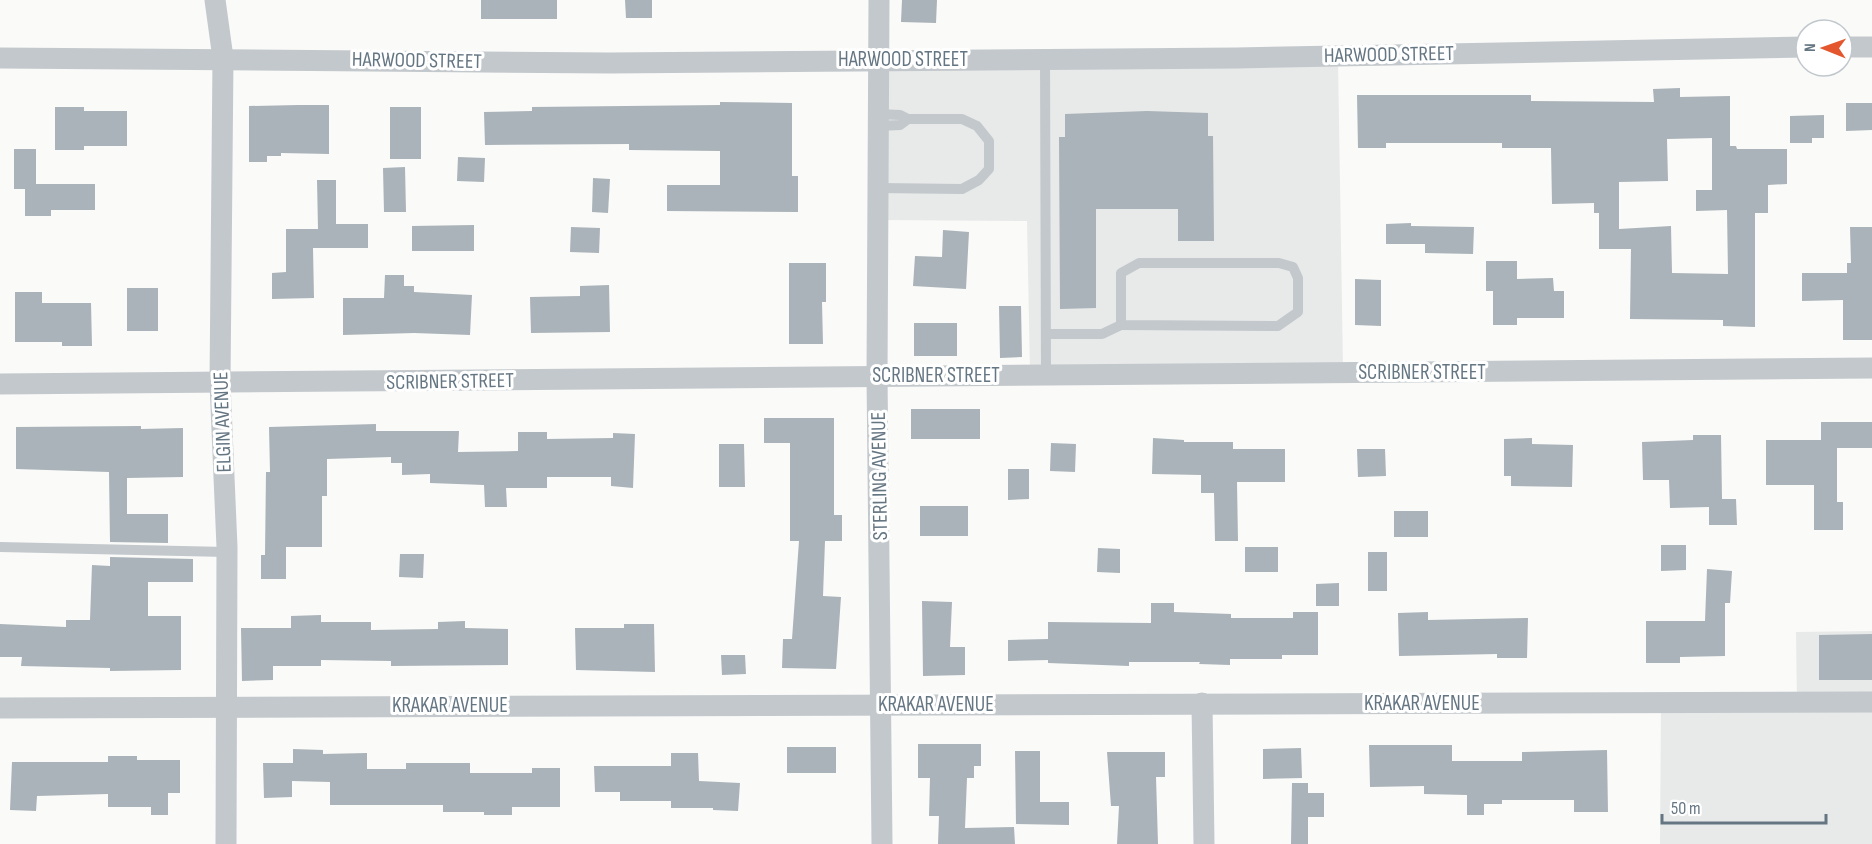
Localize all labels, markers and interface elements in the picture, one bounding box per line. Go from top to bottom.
north arrow [1794,18,1854,78]
street label: HARWOOD STREET [1324,41,1455,68]
text: N [1801,43,1820,52]
street label: HARWOOD STREET [352,47,483,74]
street label: HARWOOD STREET [838,47,968,72]
street label: SCRIBNER STREET [1358,360,1486,385]
street label: SCRIBNER STREET [872,363,1000,388]
street label: SCRIBNER STREET [386,368,515,395]
street label: ELGIN AVENUE [208,371,237,473]
street label: STERLING AVENUE [866,412,893,540]
street label: KRAKAR AVENUE [1364,691,1480,716]
street label: KRAKAR AVENUE [878,692,994,717]
street label: KRAKAR AVENUE [392,693,508,718]
scale bar [1662,787,1826,825]
text: 50 m [1671,798,1701,819]

